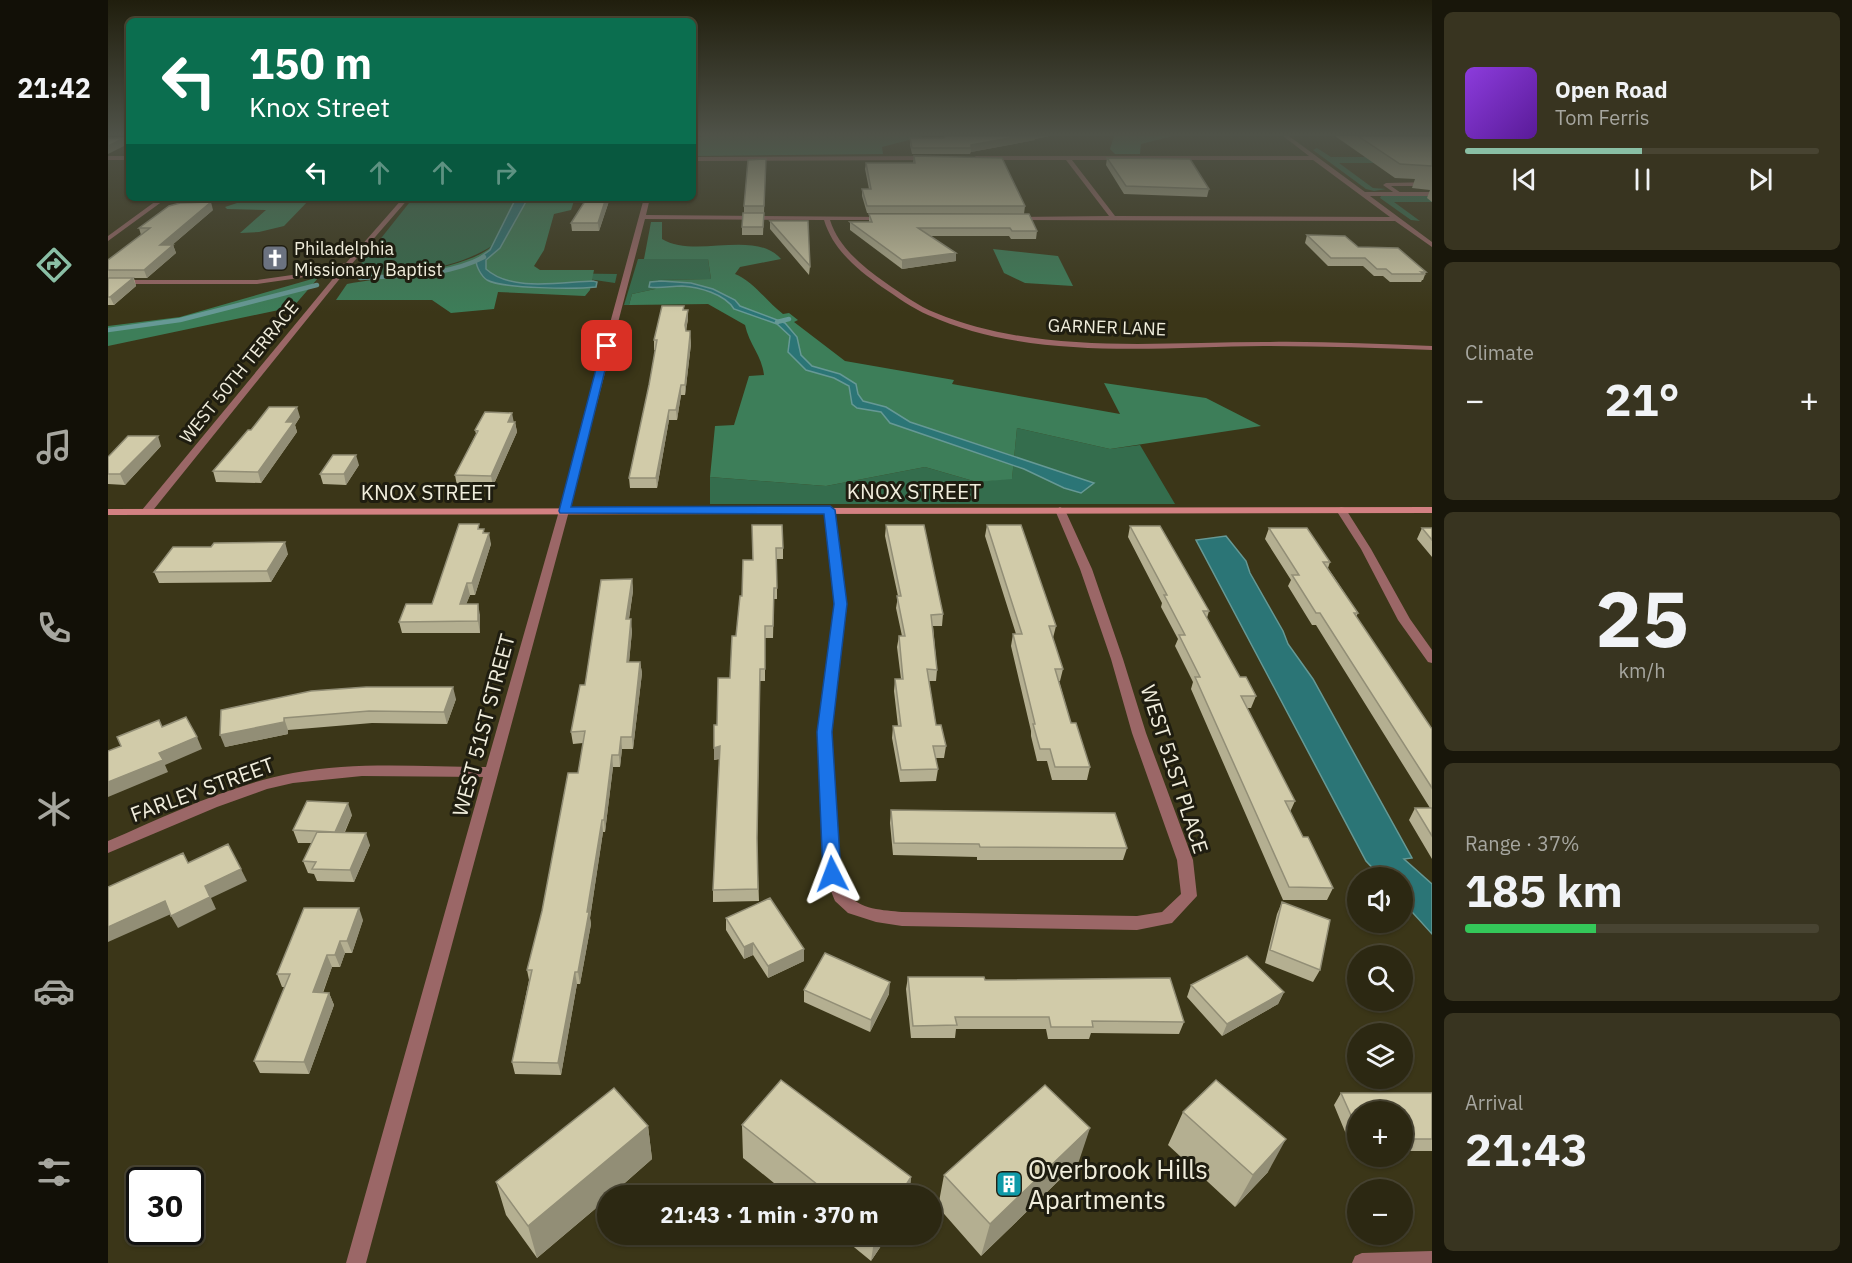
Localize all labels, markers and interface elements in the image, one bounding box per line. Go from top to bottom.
text: 150 m [249,36,372,91]
icon: left [150,42,228,120]
text: 21:42 [17,70,91,105]
text: Open Road [1555,75,1668,104]
text: Knox Street [249,89,390,124]
text: Tom Ferris [1555,104,1650,131]
icon: left [300,156,333,189]
icon: ahead [363,156,396,189]
icon: ahead [426,156,459,189]
icon: right [489,156,522,189]
icon: previous [1508,163,1541,196]
icon: pause [1626,163,1659,196]
icon: next [1744,163,1777,196]
place label: Philadelphia Missionary Baptist [294,237,442,281]
church icon: Philadelphia Missionary Baptist [260,243,290,273]
icon: directions [33,244,75,286]
street label: WEST 50TH TERRACE [174,296,304,448]
street label: GARNER LANE [1047,313,1167,341]
pin [581,320,632,371]
icon: arrive [590,329,623,362]
text: Climate [1465,339,1534,366]
text: 21° [1604,370,1680,428]
text: − [1465,378,1485,421]
text: + [1799,378,1819,421]
icon: music [33,426,75,468]
street label: KNOX STREET [847,477,981,505]
street label: KNOX STREET [361,478,495,506]
text: 25 [1595,567,1689,668]
icon: phone [33,607,75,649]
street label: WEST 51ST STREET [445,631,521,819]
text: km/h [1618,657,1666,684]
street label: WEST 51ST PLACE [1134,681,1216,857]
street label: FARLEY STREET [126,750,278,828]
icon: climate [33,788,75,830]
text: Range · 37% [1465,830,1580,857]
position arrow [800,842,864,906]
text: 185 km [1465,861,1623,919]
map controls [1347,867,1413,1245]
button: sound [1347,867,1413,933]
button: search [1347,945,1413,1011]
icon: car [33,970,75,1012]
button: layers [1347,1023,1413,1089]
text: Arrival [1465,1089,1523,1116]
button: + [1347,1101,1413,1167]
text: 21:43 [1465,1120,1588,1178]
icon: filters [33,1151,75,1193]
place label: Overbrook Hills Apartments [1028,1152,1208,1216]
speed limit sign: 30 [126,1167,204,1245]
building icon: Overbrook Hills Apartments [994,1169,1024,1199]
button: − [1347,1179,1413,1245]
text: 21:43 · 1 min · 370 m [660,1200,879,1229]

